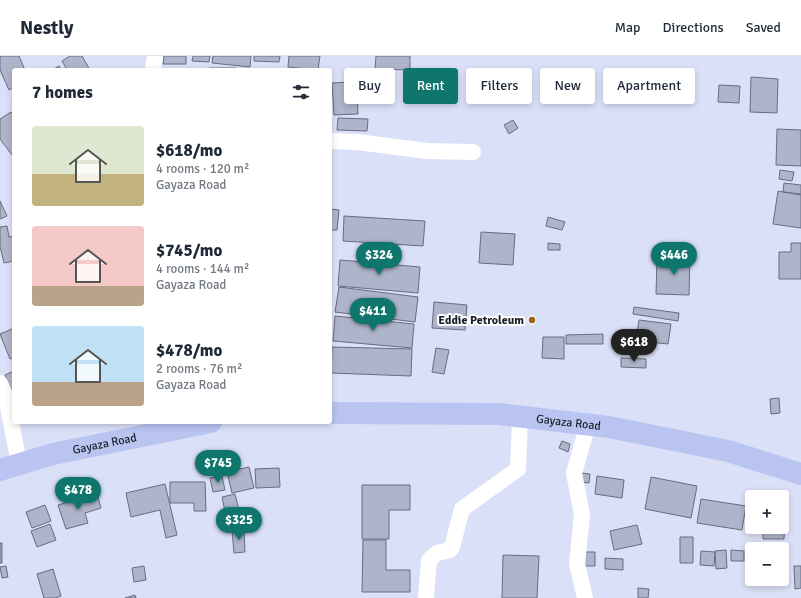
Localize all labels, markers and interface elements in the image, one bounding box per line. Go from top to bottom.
text: Nestly [20,16,73,40]
text: Map [615,19,641,36]
text: Directions [663,19,724,36]
text: Saved [746,19,781,36]
chip: Buy [344,68,395,104]
chip: Rent [403,68,458,104]
chip: Filters [466,68,532,104]
chip: New [540,68,595,104]
chip: Apartment [603,68,695,104]
icon: filters [290,81,312,103]
text: 7 homes [32,82,93,103]
text: $618/mo [156,140,222,161]
icon: home [64,142,112,190]
text: 4 rooms · 120 m² [156,161,249,177]
text: Gayaza Road [156,177,226,193]
text: $745/mo [156,240,222,261]
icon: home [64,242,112,290]
pin: $324 [355,242,403,276]
pin: $446 [650,242,698,276]
text: $324 [365,247,393,263]
text: $446 [660,247,688,263]
text: 4 rooms · 144 m² [156,261,249,277]
text: Gayaza Road [156,277,226,293]
pin: $411 [349,298,397,332]
text: $411 [359,303,387,319]
place label: Eddie Petroleum [438,313,524,328]
marker: Eddie Petroleum [527,315,537,325]
pin: $618 [610,329,658,363]
text: $618 [620,334,648,350]
text: $478/mo [156,340,222,361]
icon: home [64,342,112,390]
text: 2 rooms · 76 m² [156,361,242,377]
text: Gayaza Road [156,377,226,393]
street label: Gayaza Road [535,412,602,434]
street label: Gayaza Road [71,430,138,458]
pin: $745 [194,450,242,484]
text: $745 [204,455,232,471]
pin: $478 [54,477,102,511]
text: $478 [64,482,92,498]
map controls [745,490,789,586]
button: + [745,490,789,534]
pin: $325 [215,507,263,541]
text: $325 [225,512,253,528]
button: − [745,542,789,586]

